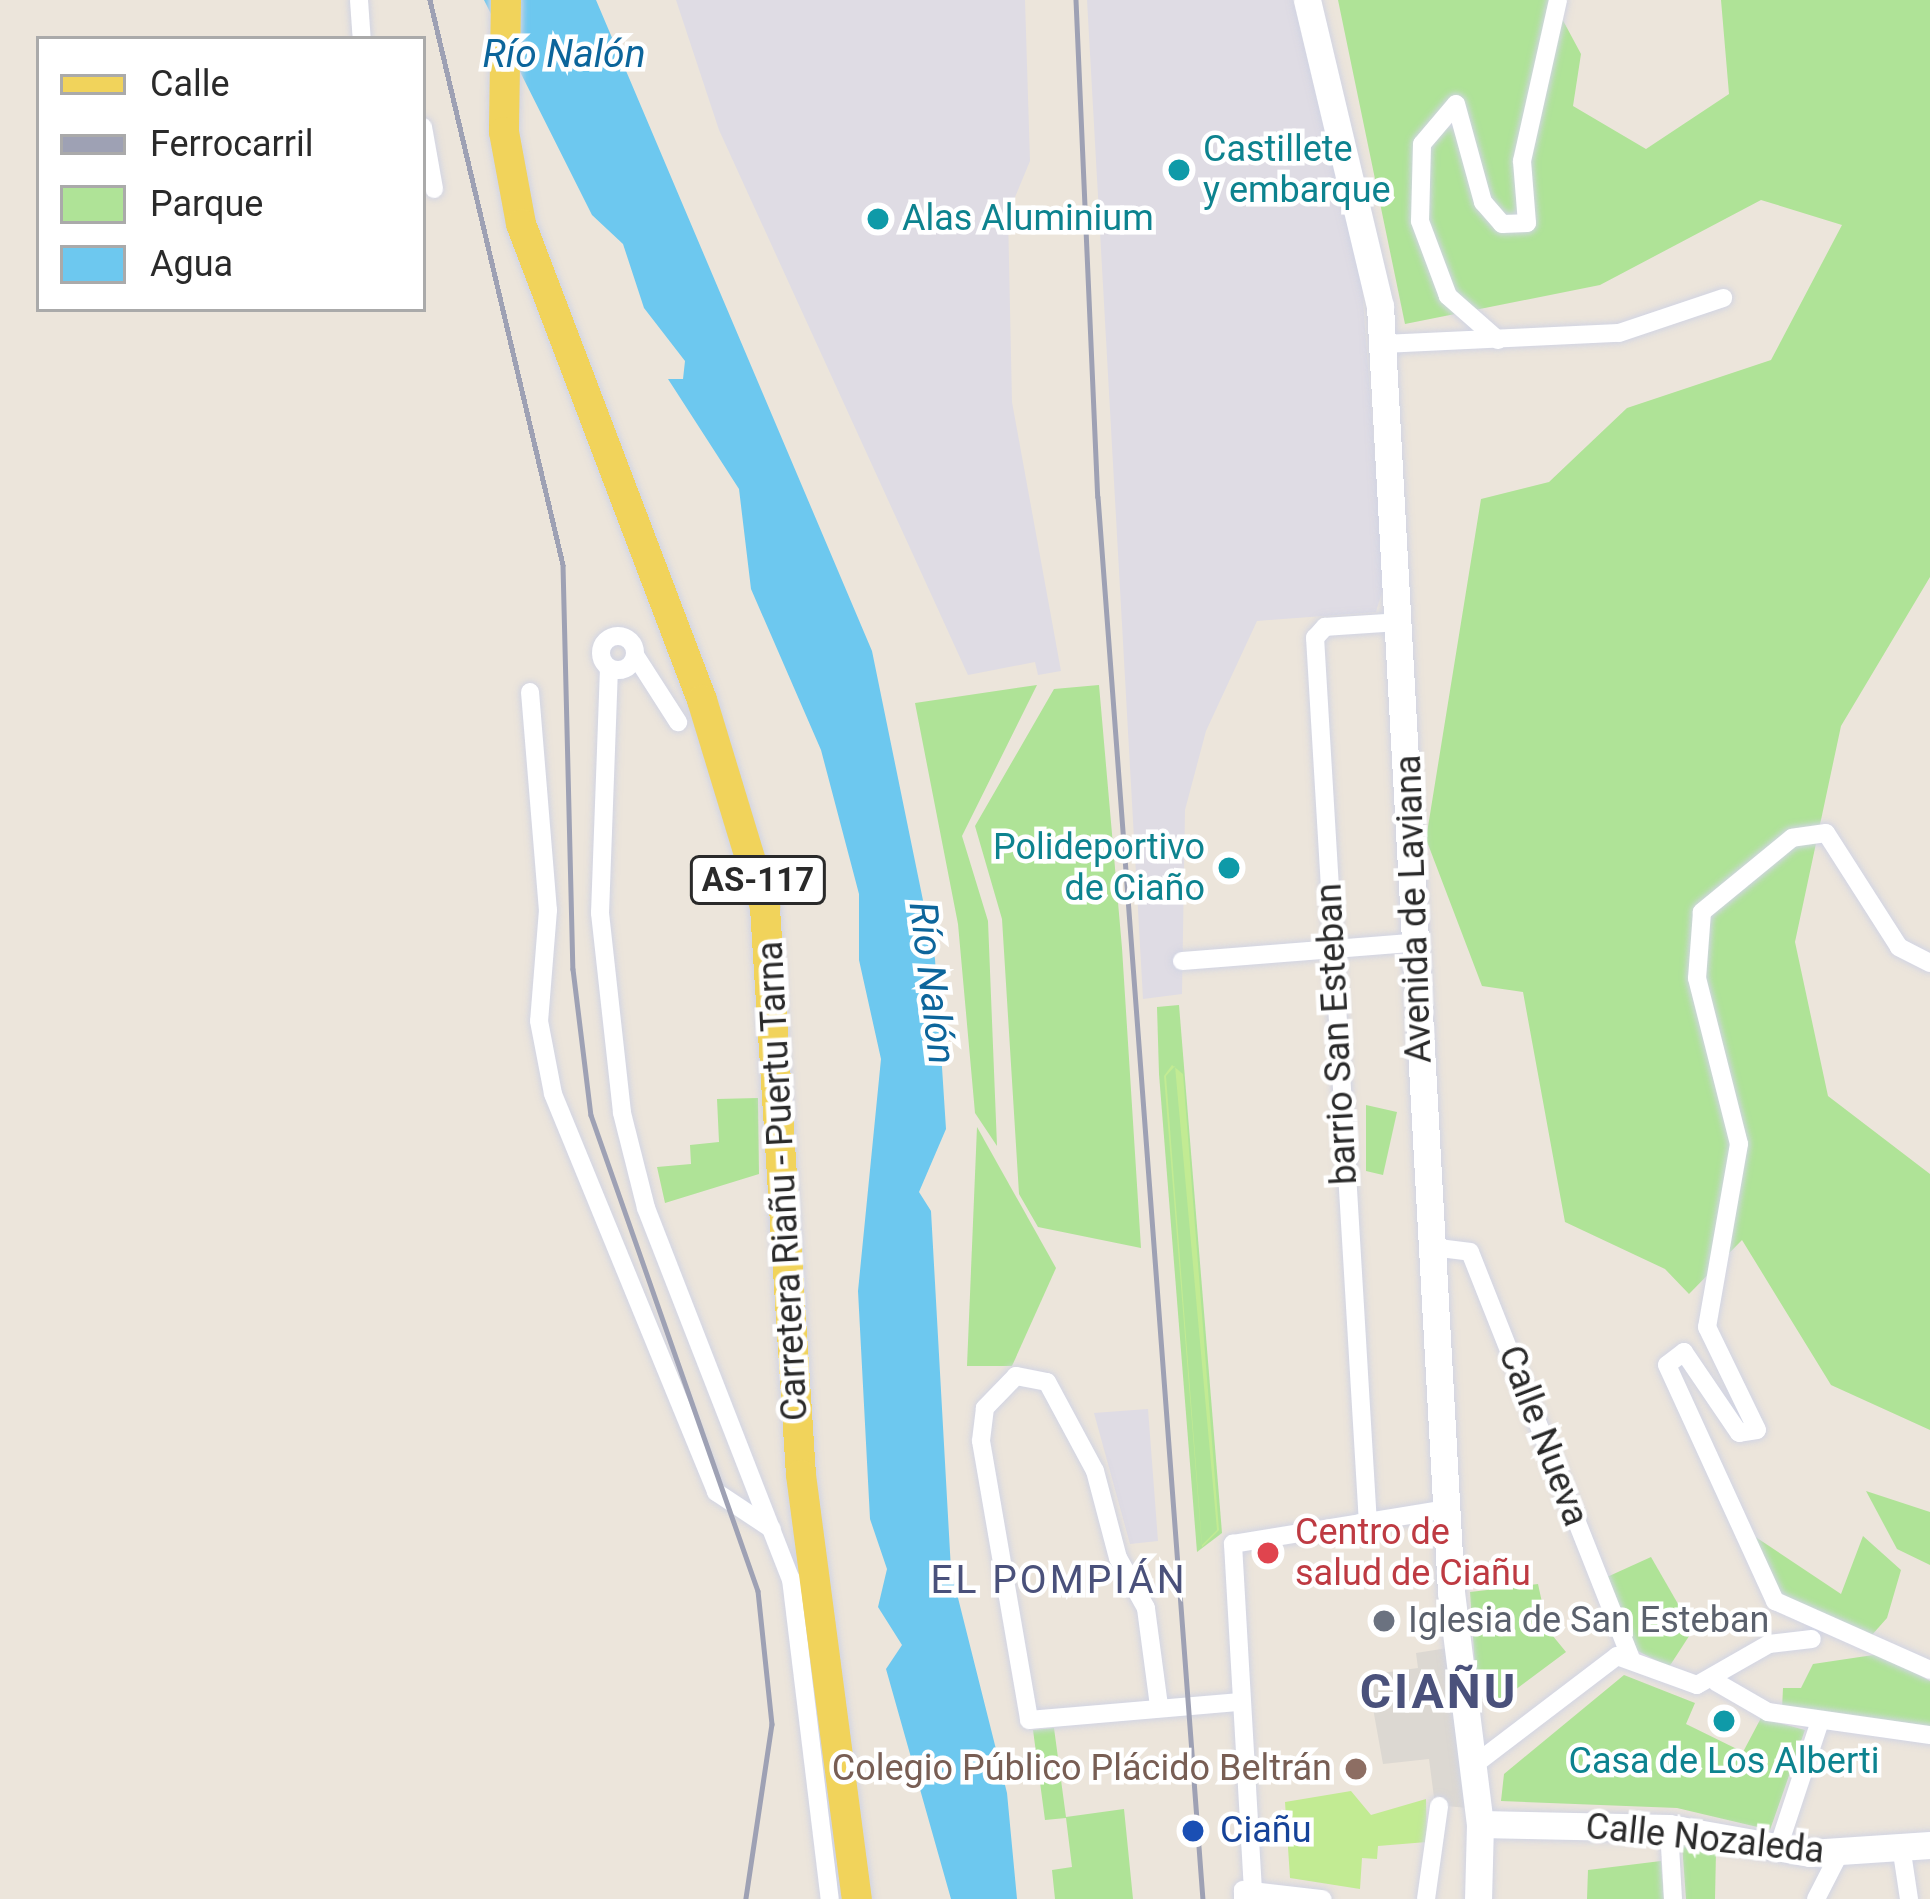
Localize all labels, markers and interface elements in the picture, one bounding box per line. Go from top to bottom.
water label: Río Nalón [482,31,646,77]
legend [36,36,426,312]
text: Calle [150,63,230,105]
text: Ferrocarril [150,123,314,165]
place label: Castillete y embarque [1203,127,1391,212]
marker: Castillete y embarque [1166,157,1192,183]
text: Parque [150,183,263,225]
place label: Alas Aluminium [902,197,1154,241]
marker: Alas Aluminium [865,206,891,232]
text: Agua [150,243,233,285]
street label: Avenida de Laviana [1387,754,1441,1064]
place label: Polideportivo de Ciaño [993,825,1205,910]
road number: AS-117 [689,853,827,907]
marker: Polideportivo de Ciaño [1216,855,1242,881]
street label: barrio San Esteban [1308,882,1366,1186]
water label: Río Nalón [899,899,965,1067]
street label: Carretera Riañu - Puertu Tarna [749,940,817,1422]
street label: Calle Nueva [1489,1340,1597,1532]
place label: Centro de salud de Ciañu [1295,1510,1531,1595]
marker: Centro de salud de Ciañu [1252,1537,1284,1569]
district label: EL POMPIÁN [930,1557,1188,1603]
place label: Iglesia de San Esteban [1408,1599,1769,1643]
marker: Iglesia de San Esteban [1371,1608,1397,1634]
district label: CIAÑU [1360,1663,1518,1721]
marker: Casa de Los Alberti [1711,1708,1737,1734]
place label: Casa de Los Alberti [1568,1740,1880,1784]
place label: Colegio Público Plácido Beltrán [832,1747,1332,1791]
marker: Colegio Público Plácido Beltrán [1343,1756,1369,1782]
street label: Calle Nozaleda [1584,1805,1826,1873]
place label: Ciañu [1220,1809,1311,1853]
marker: Ciañu [1177,1815,1209,1847]

